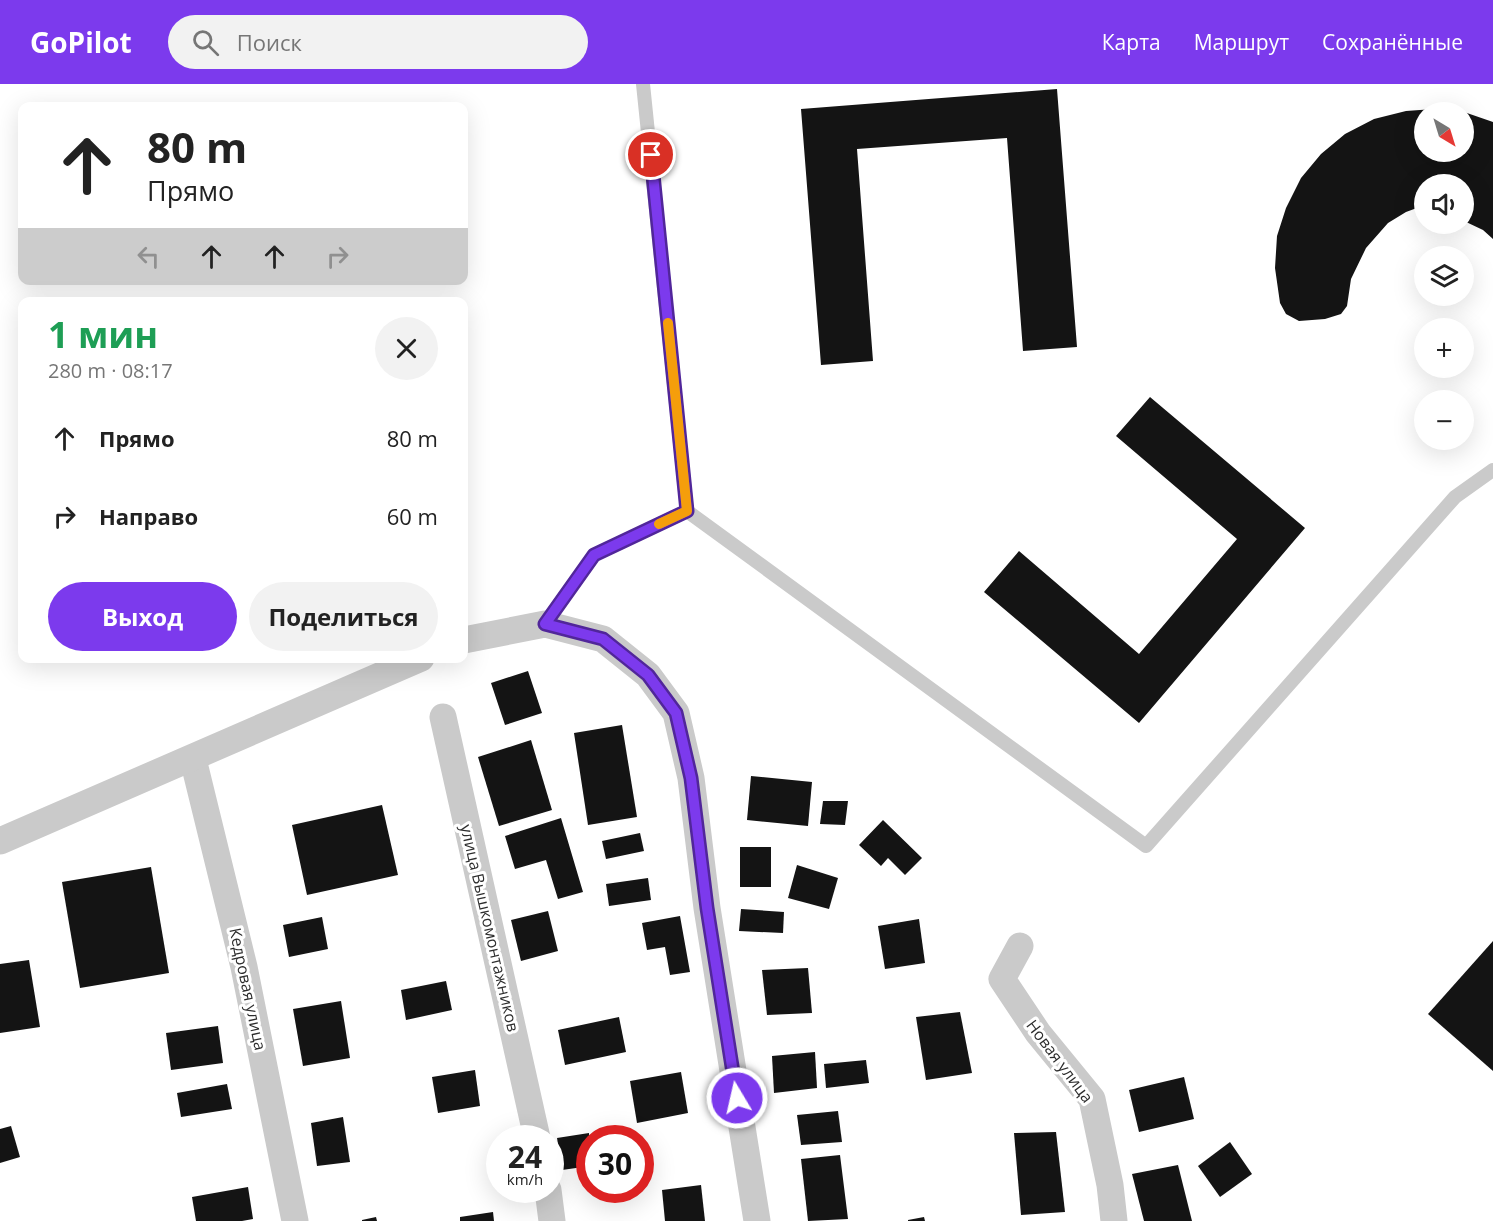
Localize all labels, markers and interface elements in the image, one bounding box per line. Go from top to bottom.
search box [168,15,588,69]
text: GoPilot [30,23,132,61]
icon: search [189,26,222,59]
text: Поиск [237,27,302,57]
text: Карта [1102,28,1161,56]
text: Маршрут [1194,28,1289,56]
text: Сохранённые [1322,28,1463,56]
north arrow [1414,102,1474,162]
map controls [1414,102,1474,450]
text: 80 m [147,118,247,175]
icon: ahead [48,126,126,204]
pin [625,129,676,180]
icon: arrive [634,138,667,171]
text: Прямо [147,172,234,209]
button: sound [1414,174,1474,234]
icon: left [132,240,165,273]
icon: ahead [195,240,228,273]
icon: ahead [258,240,291,273]
icon: right [321,240,354,273]
button: layers [1414,246,1474,306]
text: 1 мин [48,310,158,359]
button: close [375,317,438,380]
button: + [1414,318,1474,378]
text: 280 m · 08:17 [48,357,173,384]
button: − [1414,390,1474,450]
icon: ahead [48,422,81,455]
text: Прямо [99,423,175,453]
text: 80 m [387,423,438,453]
icon: right [48,500,81,533]
text: Направо [99,501,198,531]
text: 60 m [387,501,438,531]
button: Выход [48,582,237,651]
button: Поделиться [249,582,438,651]
street label: улица Вышкомонтажников [455,822,525,1034]
street label: Кедровая улица [224,926,272,1052]
street label: Новая улица [1021,1015,1099,1107]
position arrow [705,1066,769,1130]
speed limit sign: 30 [576,1125,654,1203]
text: 24 [508,1136,542,1177]
text: km/h [507,1169,543,1189]

